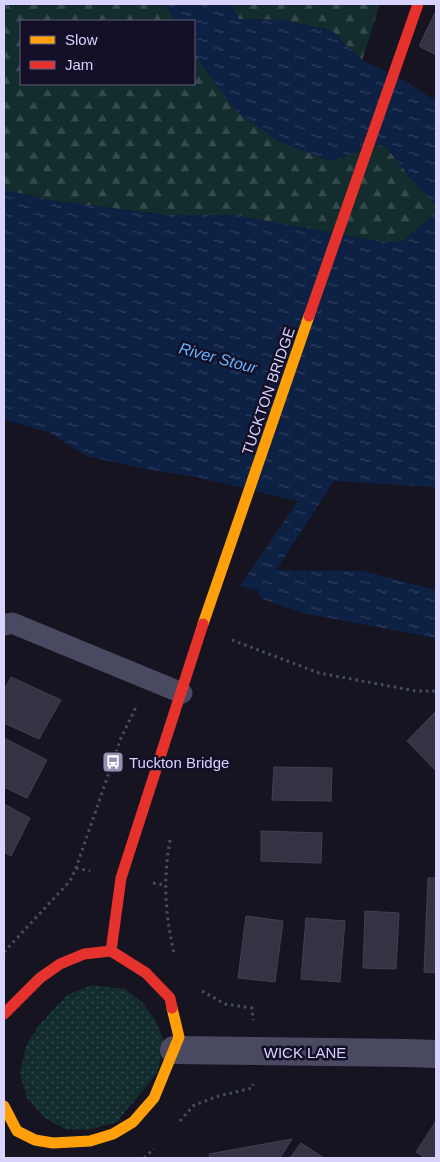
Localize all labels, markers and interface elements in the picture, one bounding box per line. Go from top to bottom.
legend [20,20,195,85]
text: Slow [65,31,98,48]
text: Jam [65,56,93,73]
street label: TUCKTON BRIDGE [238,325,298,457]
water label: River Stour [177,339,259,377]
bus stop icon: Tuckton Bridge [101,750,125,774]
place label: Tuckton Bridge [129,754,229,771]
street label: WICK LANE [264,1044,346,1061]

